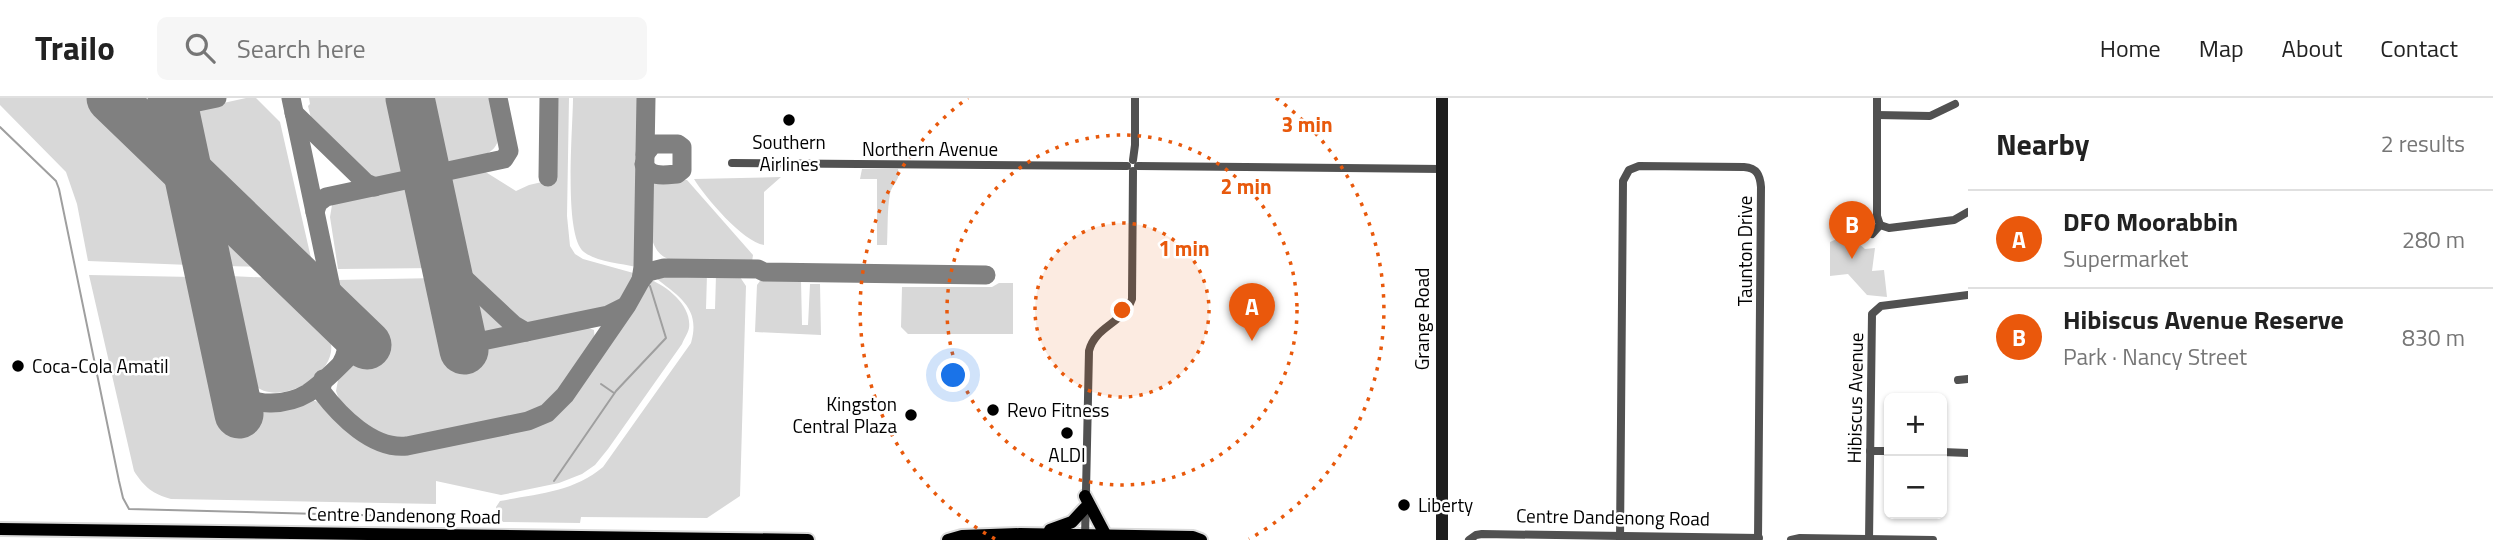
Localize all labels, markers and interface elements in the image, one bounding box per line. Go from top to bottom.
search box [157,17,647,80]
text: Trailo [35,23,115,73]
icon: search [181,29,219,67]
text: Search here [237,29,366,68]
text: Home [2100,30,2161,66]
text: Map [2199,30,2244,66]
text: About [2282,30,2342,66]
text: Contact [2380,30,2458,66]
text: 3 min [1281,108,1333,140]
marker: Southern Airlines [781,112,797,128]
text: Nearby [1996,121,2089,167]
text: 2 results [2381,126,2465,161]
place label: Southern Airlines [752,127,826,178]
street label: Northern Avenue [862,134,998,163]
text: 2 min [1220,170,1272,202]
street label: Taunton Drive [1730,196,1759,306]
pin: B [1829,201,1875,259]
text: DFO Moorabbin [2063,202,2238,241]
text: A [2012,222,2026,257]
text: 280 m [2402,222,2465,257]
text: 1 min [1158,232,1210,264]
text: Supermarket [2063,241,2188,276]
street label: Grange Road [1407,268,1436,370]
pin: A [1229,283,1275,341]
centre of rings [1110,298,1134,322]
text: Hibiscus Avenue Reserve [2063,300,2344,339]
text: B [2012,320,2026,355]
text: 830 m [2402,320,2465,355]
street label: Hibiscus Avenue [1839,332,1870,464]
text: Park · Nancy Street [2063,339,2247,374]
place label: Coca-Cola Amatil [32,351,169,380]
marker: Coca-Cola Amatil [10,358,26,374]
your location [936,358,970,392]
place label: Kingston Central Plaza [792,389,897,440]
map controls [1884,393,1947,519]
button: + [1884,393,1947,456]
place label: Revo Fitness [1007,395,1110,424]
marker: Revo Fitness [985,402,1001,418]
marker: Kingston Central Plaza [903,407,919,423]
marker: ALDI [1059,425,1075,441]
place label: ALDI [1048,440,1086,469]
button: − [1884,456,1947,519]
place label: Liberty [1418,490,1473,519]
marker: Liberty [1396,497,1412,513]
street label: Centre Dandenong Road [307,498,501,531]
street label: Centre Dandenong Road [1516,500,1710,533]

